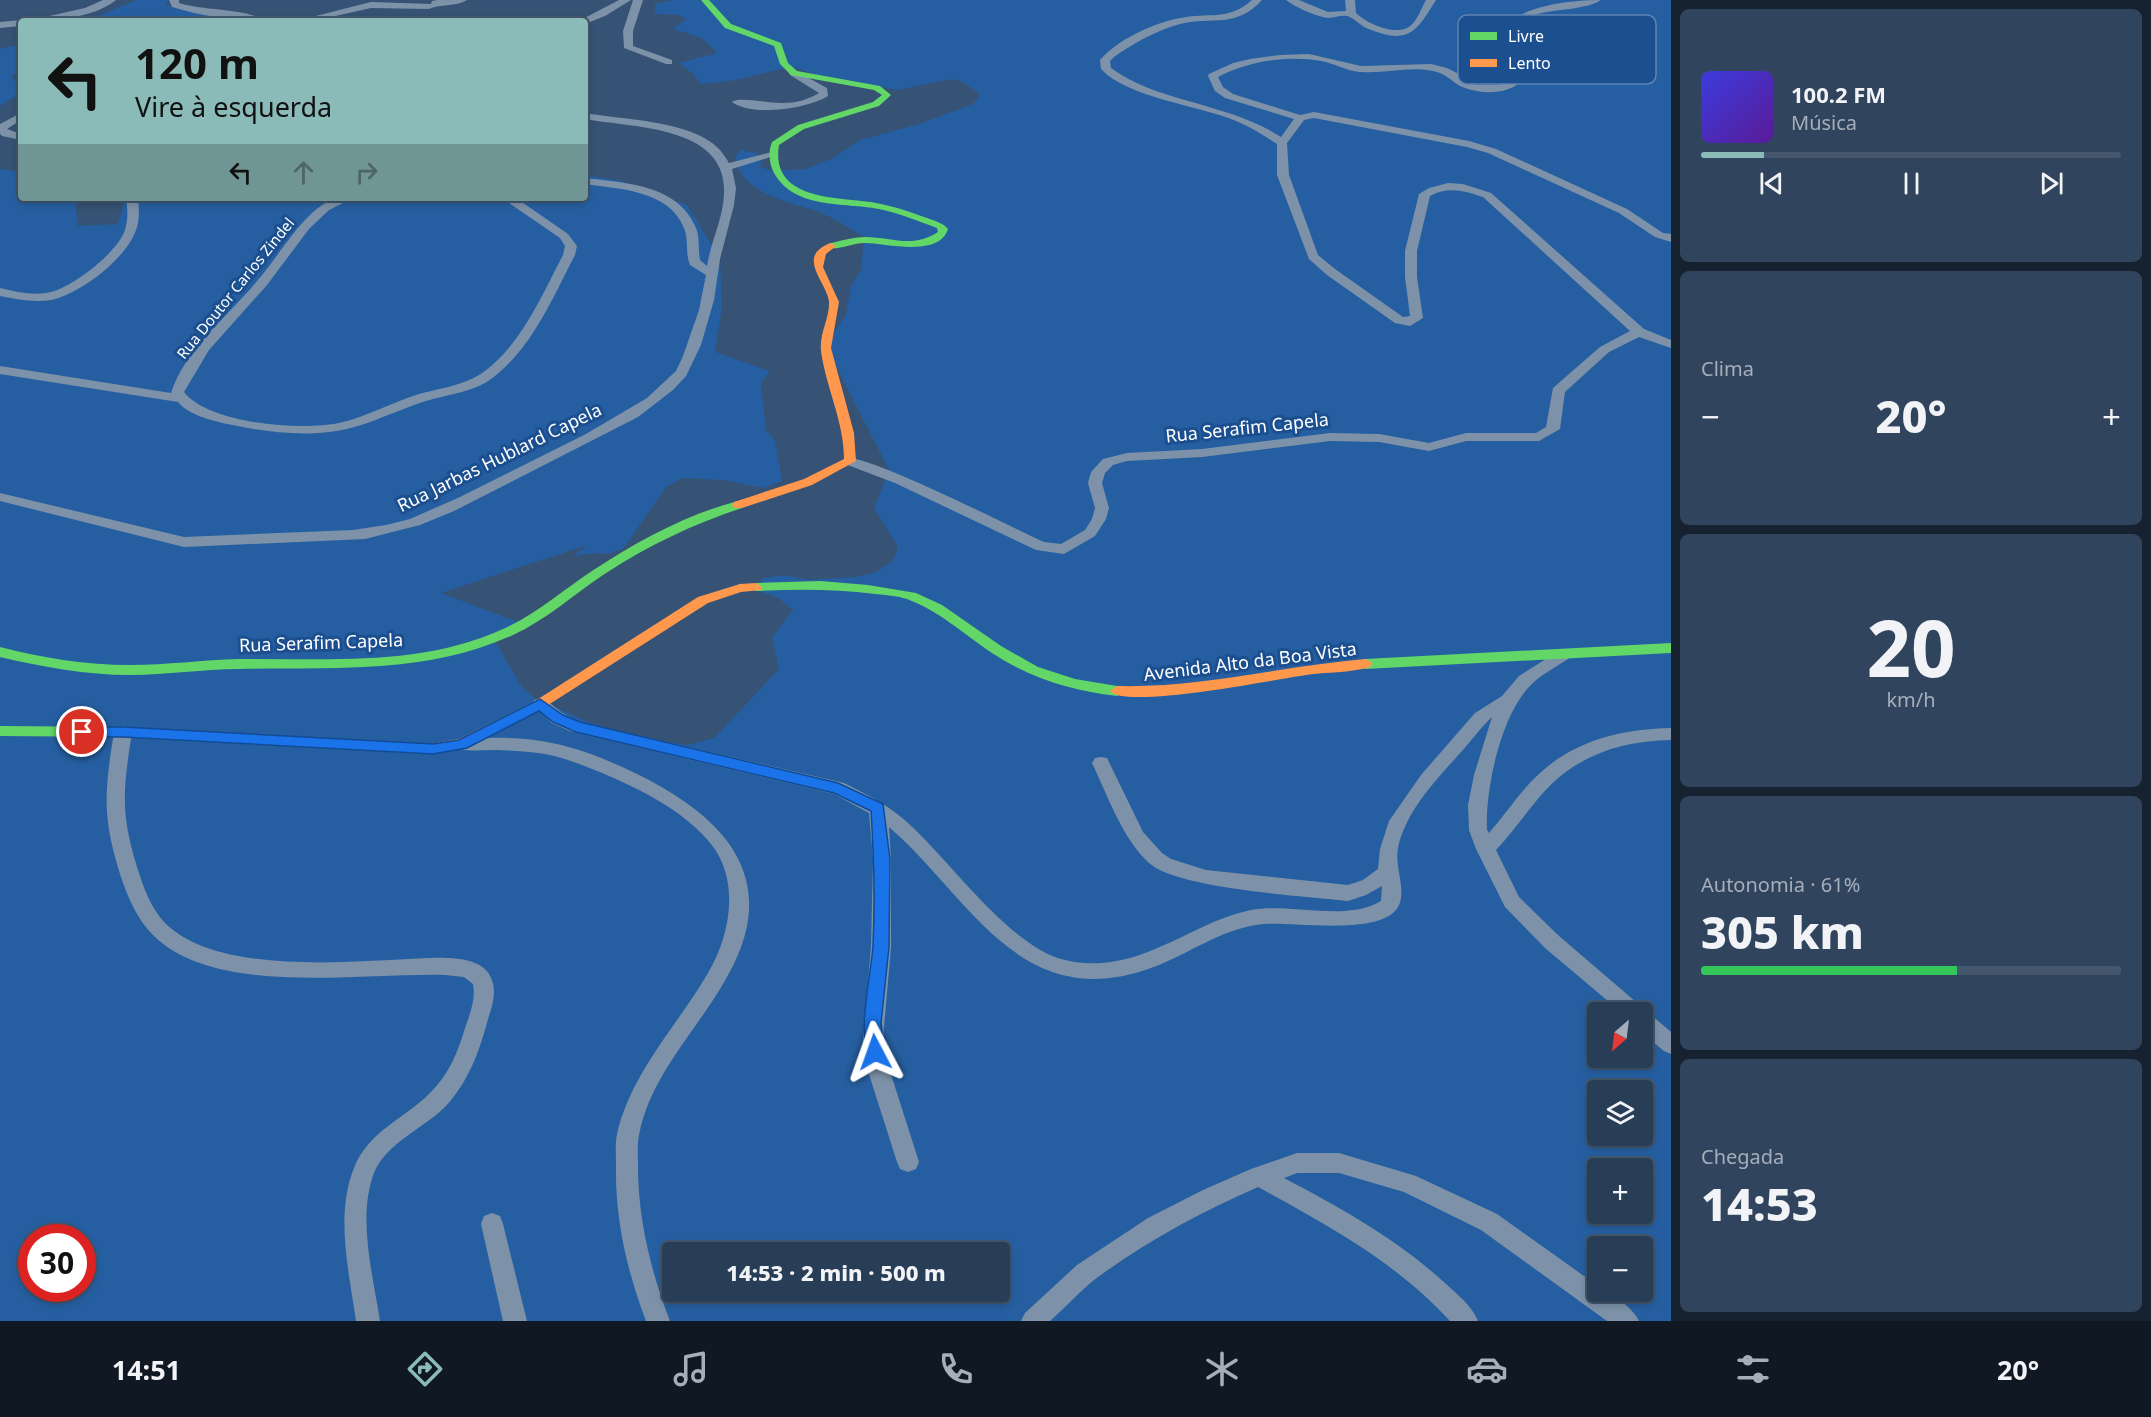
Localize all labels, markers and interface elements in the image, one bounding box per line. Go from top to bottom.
legend [1458,15,1656,84]
text: Livre [1508,25,1544,47]
text: 120 m [135,34,259,91]
icon: left [36,42,114,120]
text: Lento [1508,52,1551,74]
text: 100.2 FM [1791,79,1886,109]
text: Vire à esquerda [135,88,332,125]
text: Música [1791,109,1857,136]
icon: left [224,156,257,189]
icon: ahead [287,156,320,189]
icon: right [350,156,383,189]
icon: previous [1755,167,1788,200]
icon: pause [1895,167,1928,200]
icon: next [2035,167,2068,200]
street label: Rua Doutor Carlos Zindel [172,213,298,363]
text: Clima [1701,355,1754,382]
text: 20° [1875,385,1947,446]
text: − [1701,394,1720,439]
text: + [2102,394,2121,439]
street label: Rua Jarbas Hublard Capela [393,397,605,517]
street label: Rua Serafim Capela [1164,406,1330,448]
text: 20 [1866,594,1956,700]
street label: Rua Serafim Capela [239,627,403,657]
street label: Avenida Alto da Boa Vista [1142,636,1358,686]
text: km/h [1886,686,1936,713]
pin [56,706,107,757]
icon: arrive [65,715,98,748]
text: Autonomia · 61% [1701,871,1860,898]
text: 305 km [1701,901,1864,962]
north arrow [1587,1002,1653,1068]
map controls [1587,1002,1653,1302]
position arrow [843,1020,907,1084]
button: layers [1587,1080,1653,1146]
text: Chegada [1701,1143,1784,1170]
button: + [1587,1158,1653,1224]
text: 14:53 [1701,1173,1818,1234]
speed limit sign: 30 [18,1224,96,1302]
button: − [1587,1236,1653,1302]
text: 14:53 · 2 min · 500 m [726,1257,946,1287]
icon: directions [404,1348,446,1390]
icon: music [670,1348,712,1390]
icon: phone [935,1348,977,1390]
icon: climate [1201,1348,1243,1390]
icon: car [1466,1348,1508,1390]
icon: filters [1732,1348,1774,1390]
text: 14:51 [112,1351,181,1388]
text: 20° [1997,1351,2039,1388]

